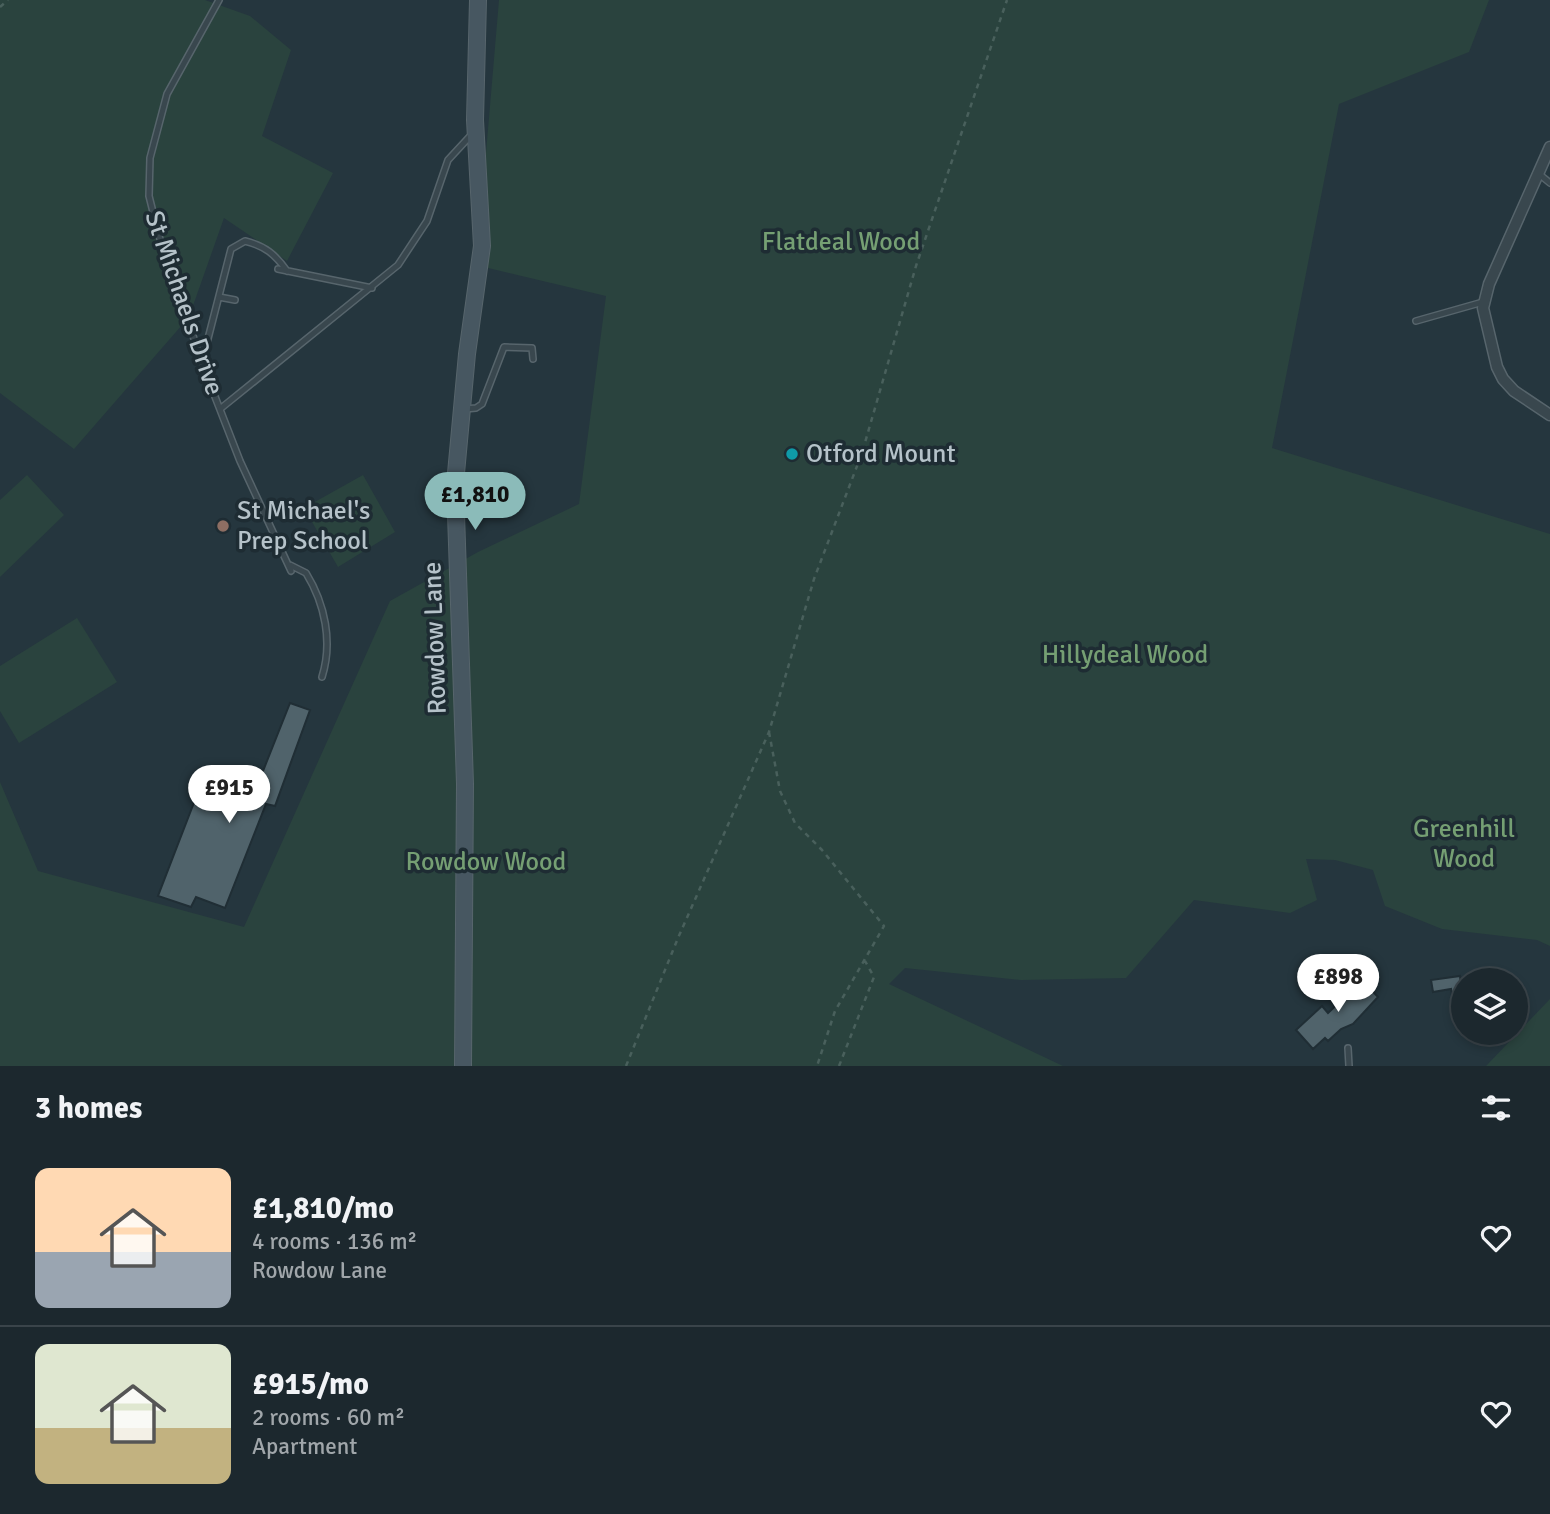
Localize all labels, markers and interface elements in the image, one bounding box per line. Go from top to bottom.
street label: St Michaels Drive [138,207,230,399]
park label: Flatdeal Wood [762,226,920,258]
place label: Otford Mount [806,438,956,470]
marker: Otford Mount [784,446,800,462]
pin: £1,810 [418,472,532,532]
text: £1,810 [441,480,509,509]
place label: St Michael's Prep School [237,495,370,557]
marker: St Michael's Prep School [215,518,231,534]
street label: Rowdow Lane [416,561,454,715]
park label: Hillydeal Wood [1042,639,1208,671]
pin: £915 [188,766,270,825]
text: £915 [204,773,254,802]
park label: Greenhill Wood [1413,813,1515,875]
park label: Rowdow Wood [406,846,566,878]
pin: £898 [1297,954,1379,1014]
text: £898 [1313,962,1363,991]
map controls [1451,968,1528,1045]
button: layers [1451,968,1528,1045]
icon: filters [1477,1089,1515,1127]
text: 3 homes [35,1090,142,1127]
text: £1,810/mo [252,1190,394,1227]
icon: home [91,1196,175,1280]
icon: heart [1477,1219,1515,1257]
text: 4 rooms · 136 m² [252,1227,417,1256]
text: Rowdow Lane [252,1256,387,1285]
text: £915/mo [252,1366,369,1403]
icon: home [91,1372,175,1456]
icon: heart [1477,1395,1515,1433]
text: 2 rooms · 60 m² [252,1403,405,1432]
text: Apartment [252,1432,357,1461]

